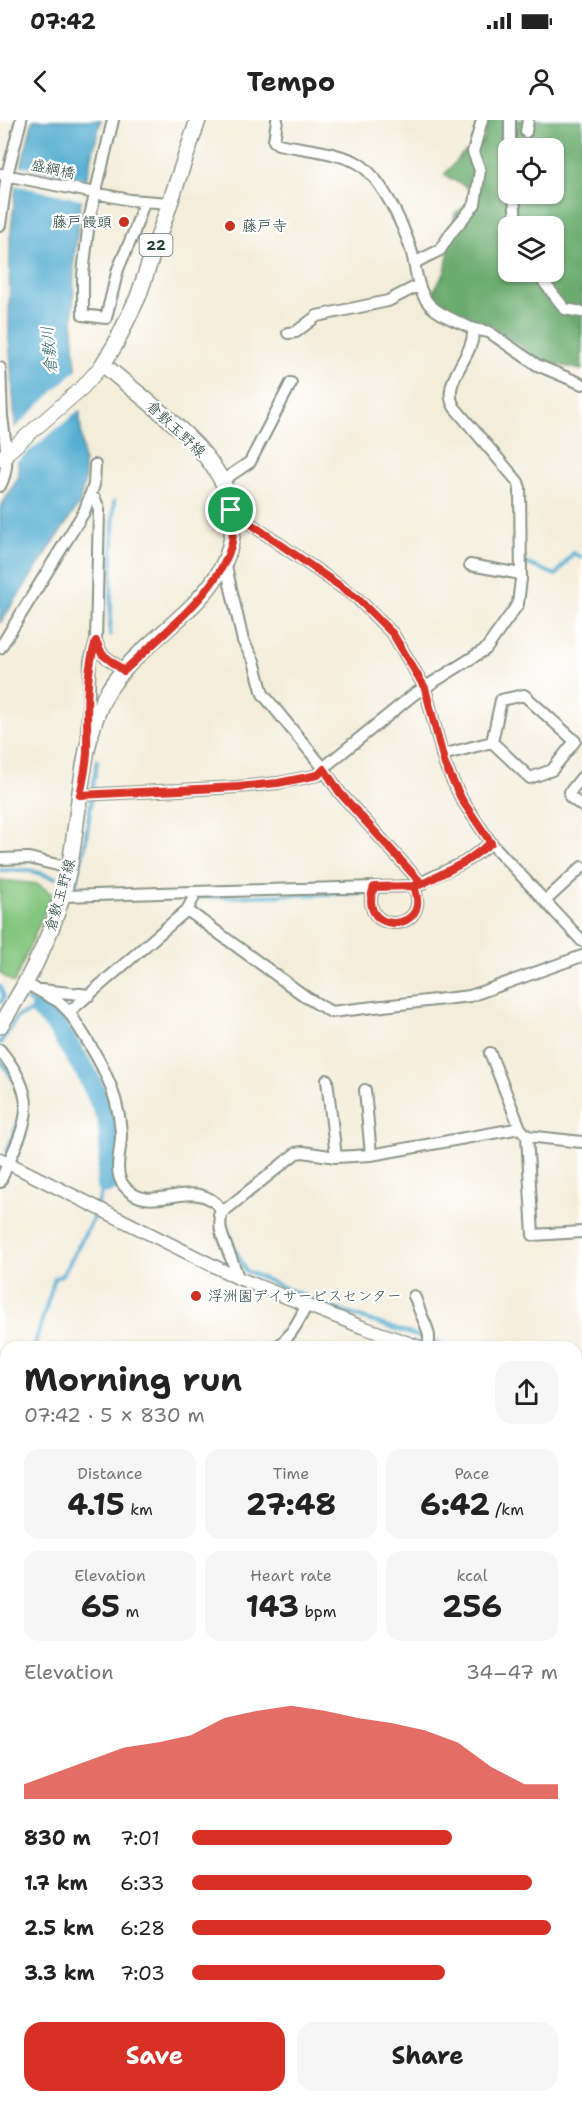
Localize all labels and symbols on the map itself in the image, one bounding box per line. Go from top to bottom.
street label: 盛綱橋 [29,155,77,183]
place label: 藤戸饅頭 [52,212,112,232]
marker: 藤戸饅頭 [117,215,131,229]
place label: 藤戸寺 [242,216,287,236]
marker: 藤戸寺 [223,219,237,233]
road number: 22 [140,234,172,256]
water label: 倉敷川 [36,325,62,375]
street label: 倉敷玉野線 [142,396,210,462]
pin [205,484,256,535]
street label: 倉敷玉野線 [40,856,80,934]
place label: 浮洲園デイサービスセンター [208,1286,402,1306]
marker: 浮洲園デイサービスセンター [189,1289,203,1303]

